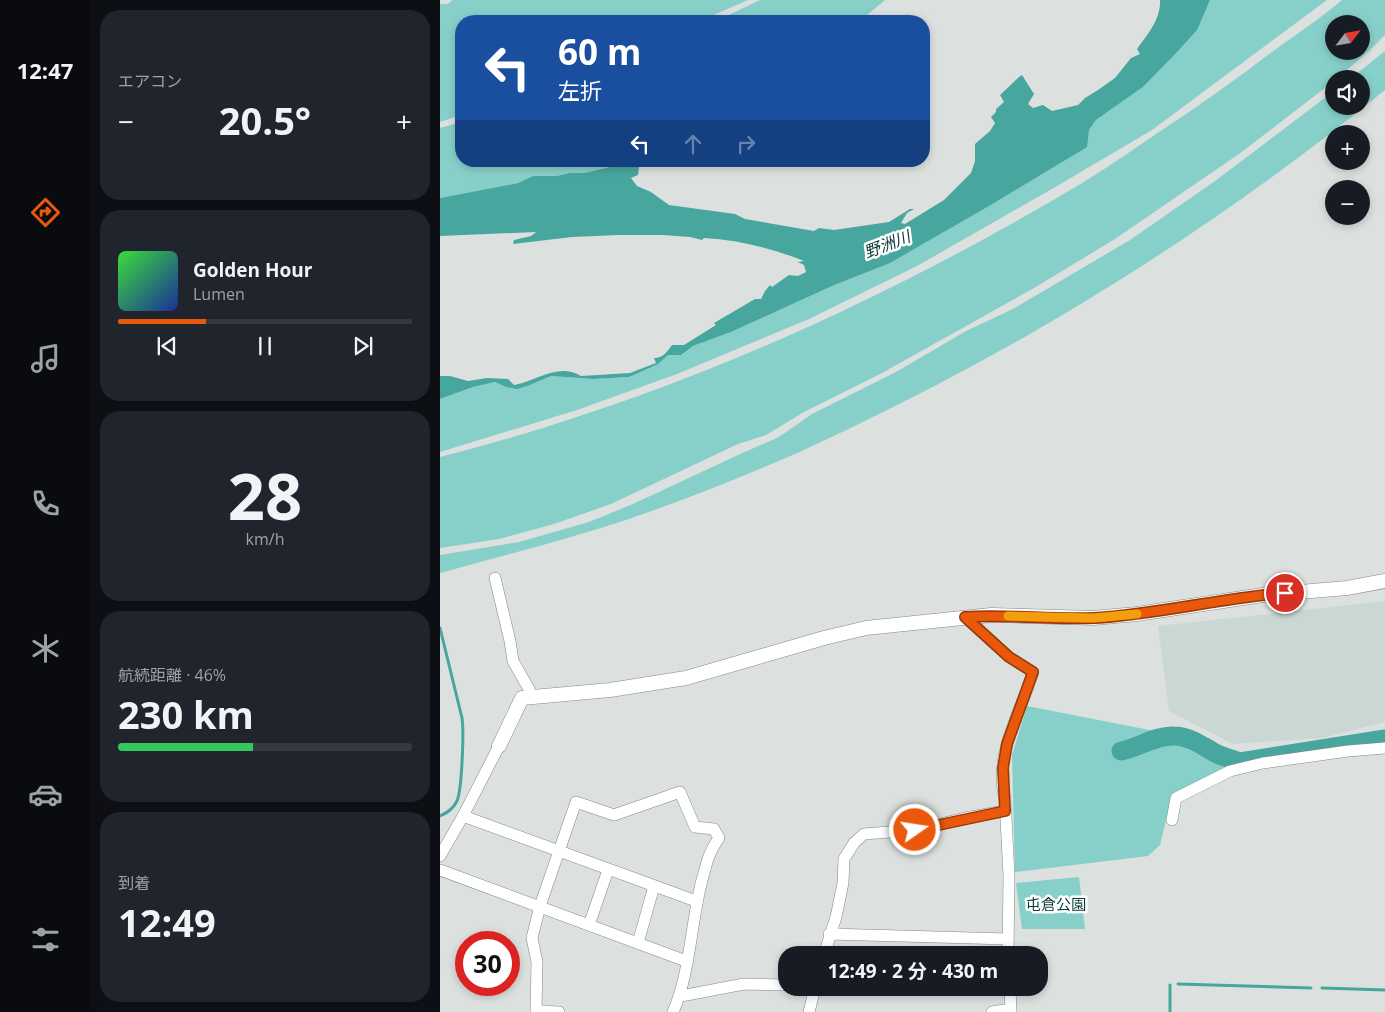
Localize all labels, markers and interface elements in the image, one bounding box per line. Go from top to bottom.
north arrow [1325,15,1370,60]
map controls [1325,15,1370,225]
text: 60 m [558,28,641,75]
icon: left [475,35,540,100]
text: 12:47 [17,55,73,85]
text: エアコン [118,70,182,92]
button: sound [1325,70,1370,115]
text: 左折 [558,75,602,105]
text: 20.5° [219,94,311,146]
text: − [118,102,134,140]
text: + [396,102,412,140]
button: + [1325,125,1370,170]
icon: left [626,130,654,158]
icon: ahead [679,130,707,158]
icon: right [732,130,760,158]
button: − [1325,180,1370,225]
icon: directions [28,195,63,230]
water label: 野洲川 [861,224,915,263]
text: Golden Hour [193,257,312,283]
text: Lumen [193,283,245,305]
icon: previous [153,332,181,360]
icon: pause [251,332,279,360]
icon: next [349,332,377,360]
icon: music [28,341,63,376]
text: 28 [228,451,302,539]
icon: phone [28,486,63,521]
text: km/h [246,528,284,550]
pin [1264,572,1306,614]
icon: arrive [1271,579,1299,607]
icon: climate [28,631,63,666]
text: 航続距離 · 46% [118,664,226,686]
text: 230 km [118,688,254,740]
icon: car [28,777,63,812]
position arrow [888,803,940,855]
text: 到着 [118,872,150,894]
park label: 屯倉公園 [1026,894,1086,914]
text: 12:49 [118,896,216,948]
icon: filters [28,922,63,957]
speed limit sign: 30 [455,931,520,996]
text: 12:49 · 2 分 · 430 m [828,958,998,984]

